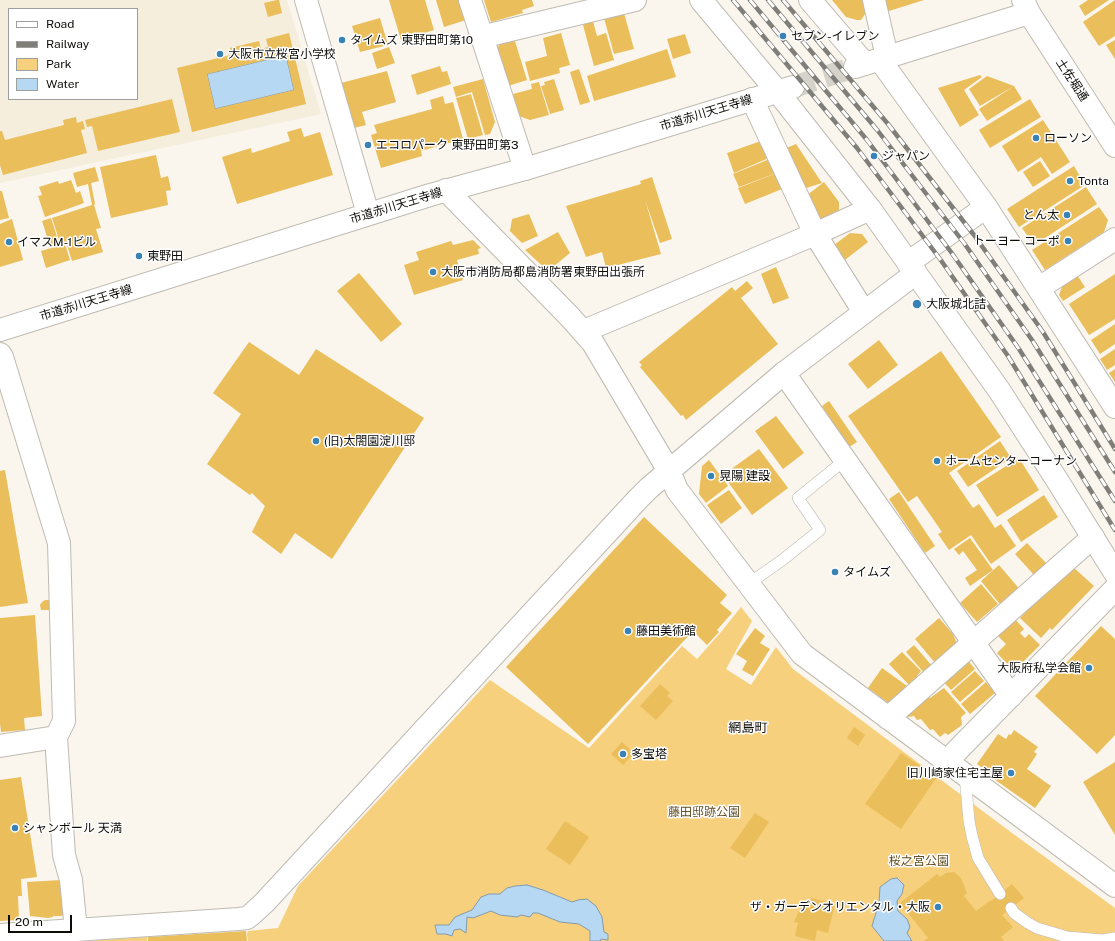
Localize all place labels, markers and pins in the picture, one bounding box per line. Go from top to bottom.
place label: セブン-イレブン [791,29,880,43]
marker: セブン-イレブン [778,31,788,41]
place label: タイムズ 東野田町第10 [350,33,473,47]
marker: タイムズ 東野田町第10 [337,35,347,45]
place label: 大阪市立桜宮小学校 [228,47,336,61]
marker: 大阪市立桜宮小学校 [215,49,225,59]
place label: ローソン [1044,131,1092,145]
marker: ローソン [1031,133,1041,143]
place label: エコロパーク 東野田町第3 [376,138,518,152]
marker: エコロパーク 東野田町第3 [363,140,373,150]
place label: ジャパン [882,149,930,163]
marker: ジャパン [869,151,879,161]
place label: Tonta [1078,174,1109,188]
marker: Tonta [1065,176,1075,186]
place label: とん太 [1023,208,1059,222]
marker: とん太 [1062,210,1072,220]
place label: トーヨー コーポ [973,234,1060,248]
place label: イマスM-1ビル [17,235,96,249]
marker: トーヨー コーポ [1063,236,1073,246]
marker: イマスM-1ビル [4,237,14,247]
place label: 東野田 [147,249,183,263]
marker: 東野田 [134,251,144,261]
place label: 大阪市消防局都島消防署東野田出張所 [441,265,645,279]
marker: 大阪市消防局都島消防署東野田出張所 [428,267,438,277]
place label: 大阪城北詰 [926,297,986,311]
marker: 大阪城北詰 [911,298,923,310]
place label: (旧)太閤園淀川邸 [324,434,415,448]
marker: (旧)太閤園淀川邸 [311,436,321,446]
place label: ホームセンターコーナン [945,454,1077,468]
marker: ホームセンターコーナン [932,456,942,466]
place label: 晃陽 建設 [719,469,770,483]
marker: 晃陽 建設 [706,471,716,481]
place label: タイムズ [843,565,891,579]
marker: タイムズ [830,567,840,577]
place label: 藤田美術館 [636,624,696,638]
marker: 藤田美術館 [623,626,633,636]
place label: 大阪府私学会館 [997,661,1081,675]
marker: 大阪府私学会館 [1084,663,1094,673]
place label: 多宝塔 [631,747,667,761]
marker: 多宝塔 [618,749,628,759]
place label: 旧川崎家住宅主屋 [907,766,1003,780]
marker: 旧川崎家住宅主屋 [1006,768,1016,778]
place label: シャンボール 天満 [23,821,122,835]
marker: シャンボール 天満 [10,823,20,833]
place label: ザ・ガーデンオリエンタル・大阪 [750,900,930,914]
marker: ザ・ガーデンオリエンタル・大阪 [933,902,943,912]

